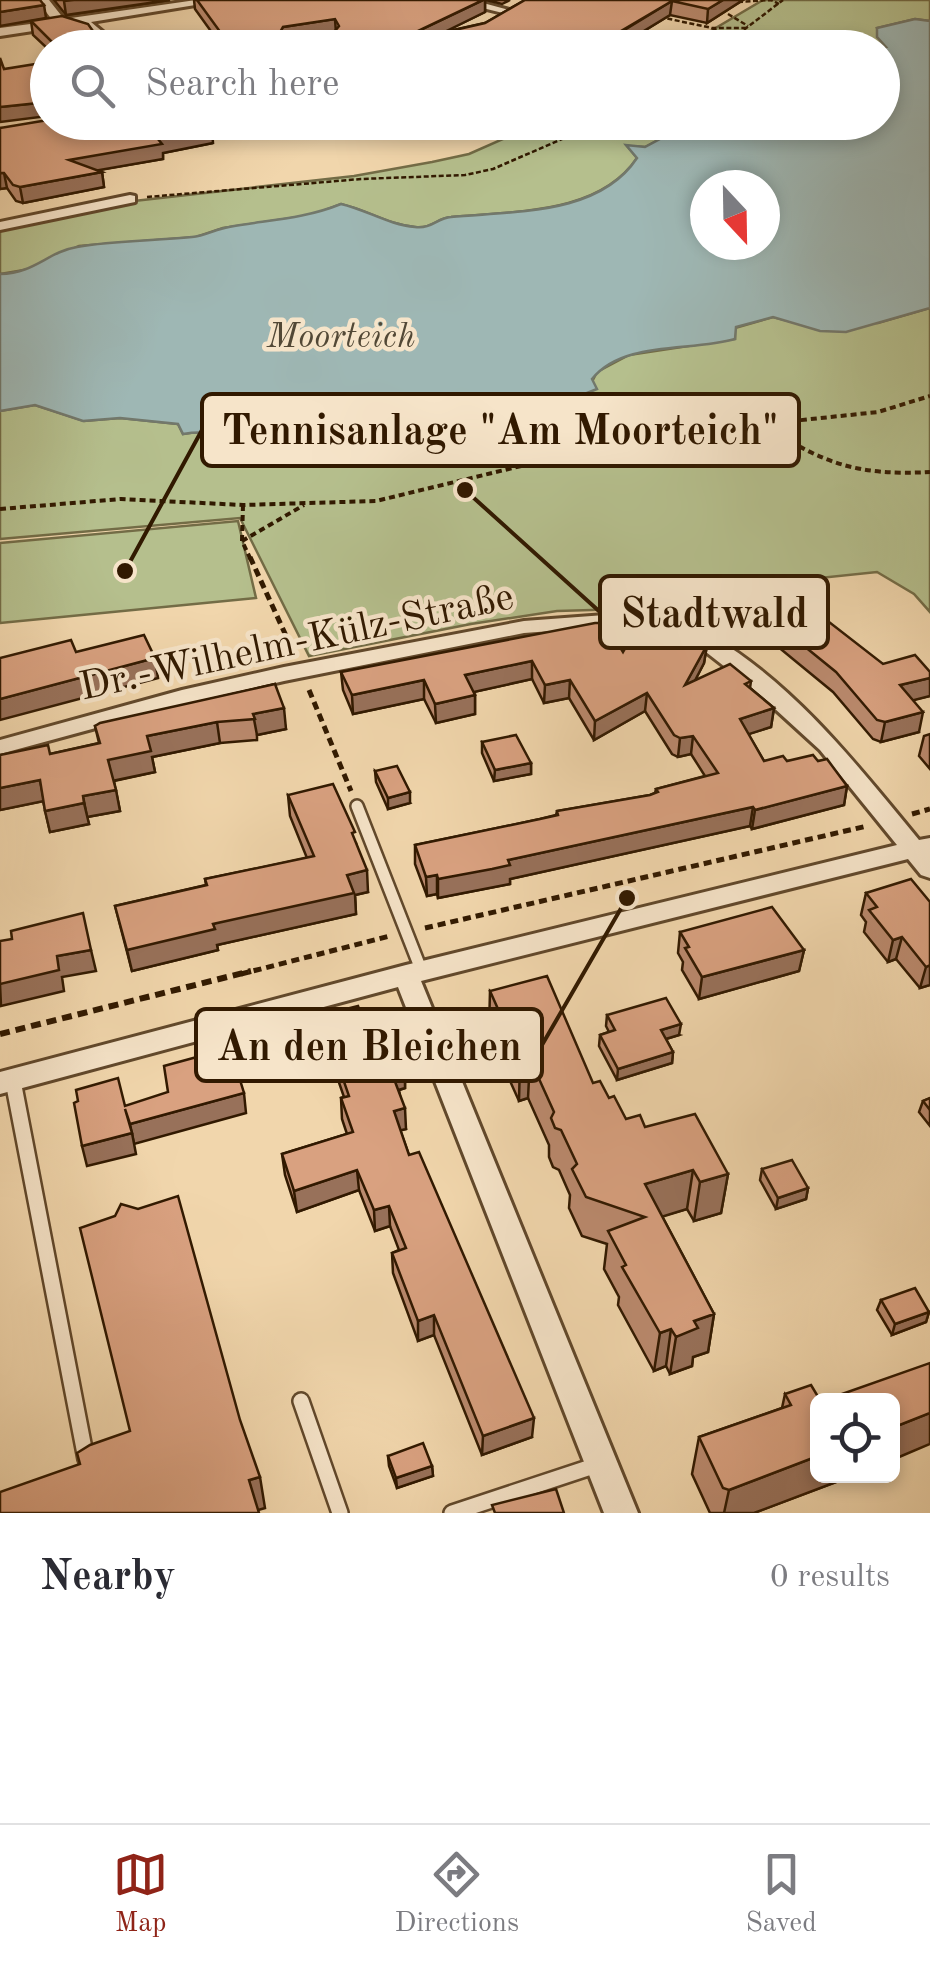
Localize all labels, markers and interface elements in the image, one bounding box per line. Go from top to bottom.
search box [30,30,900,140]
icon: search [65,58,120,113]
text: Search here [145,66,340,104]
north arrow [690,170,780,260]
water label: Moorteich [266,320,415,355]
callout: Tennisanlage "Am Moorteich" [202,394,799,466]
text: Tennisanlage "Am Moorteich" [221,412,779,454]
callout: Stadtwald [600,576,828,648]
street label: Dr.-Wilhelm-Külz-Straße [76,578,518,710]
text: Stadtwald [620,595,808,637]
callout: An den Bleichen [196,1009,542,1081]
text: An den Bleichen [216,1028,522,1070]
map controls [810,1393,900,1483]
button: locate [810,1393,900,1483]
text: Nearby [40,1557,176,1599]
text: 0 results [770,1562,890,1594]
tab: Map [113,1847,168,1942]
tab: Directions [395,1847,519,1942]
tab: Saved [745,1847,817,1942]

